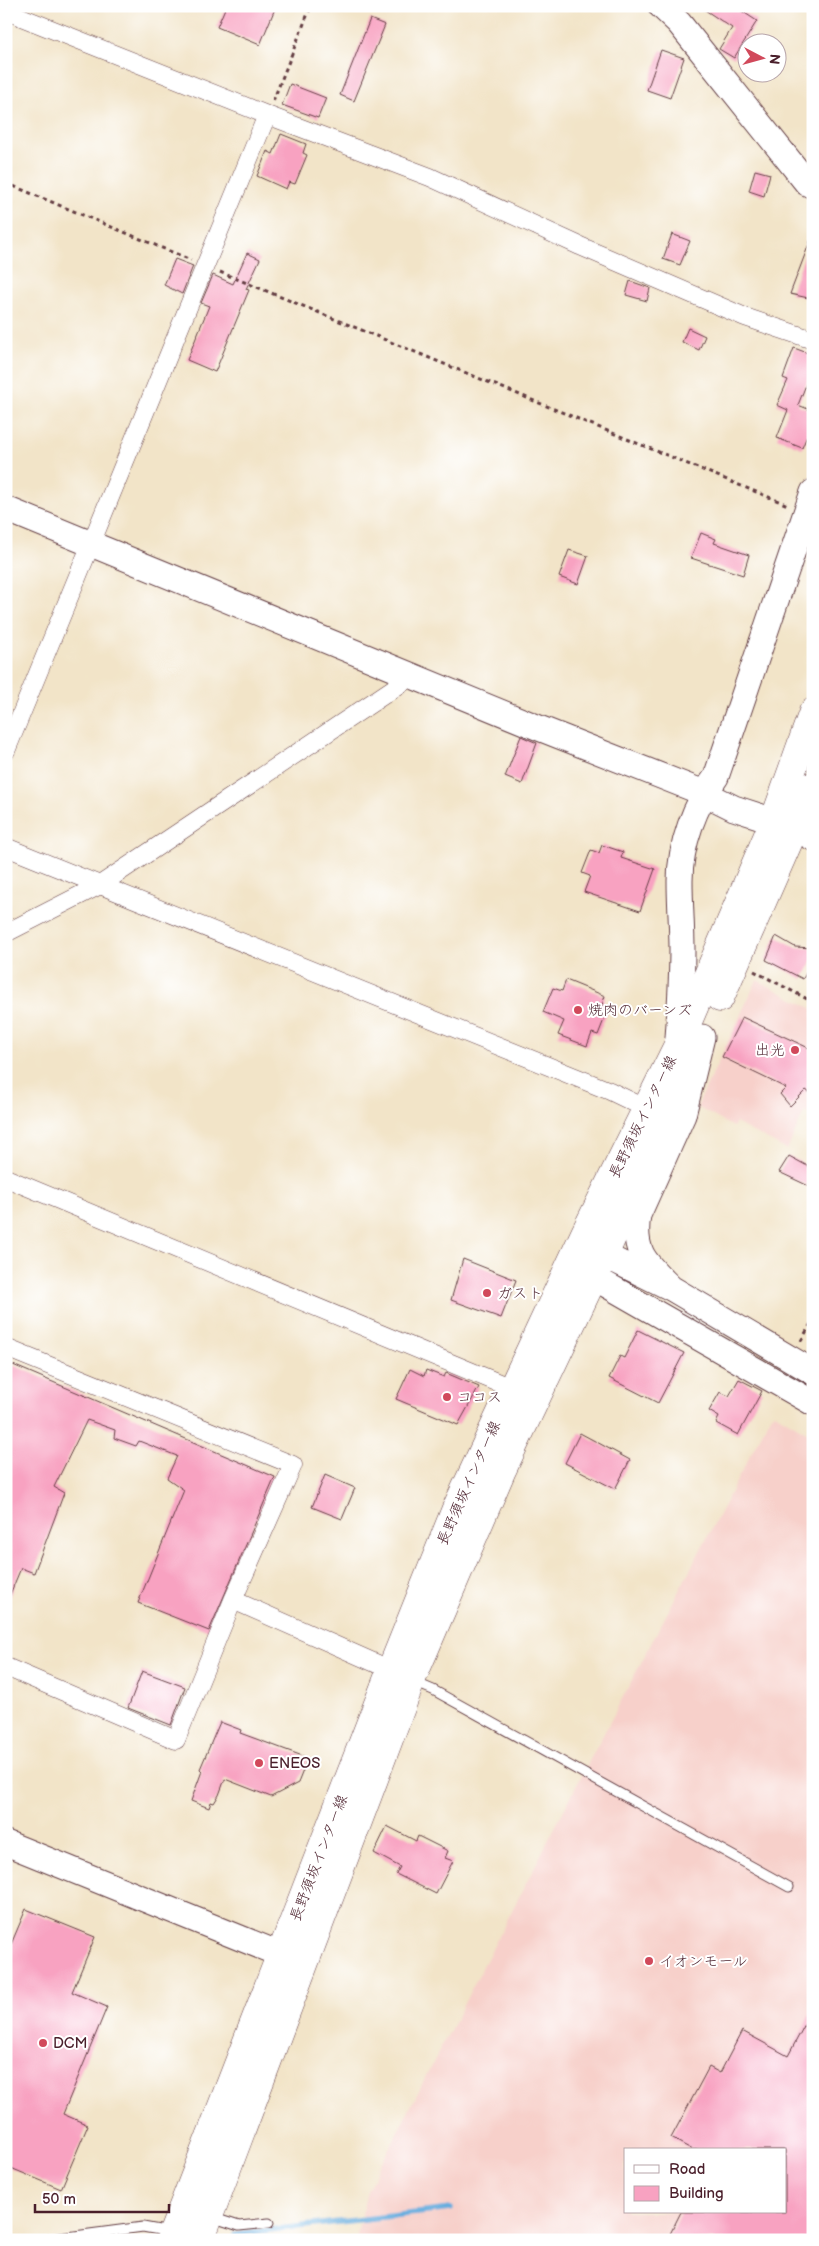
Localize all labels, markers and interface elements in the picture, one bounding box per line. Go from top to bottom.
north arrow [736,32,786,82]
text: N [765,53,783,65]
place label: 焼肉のバーンズ [588,1001,692,1020]
marker: 焼肉のバーンズ [572,1004,584,1016]
place label: 出光 [755,1041,785,1060]
marker: 出光 [789,1044,801,1056]
street label: 長野須坂インター線 [605,1052,681,1182]
place label: ガスト [497,1284,544,1303]
marker: ガスト [481,1287,493,1299]
place label: ココス [457,1388,502,1407]
marker: ココス [441,1391,453,1403]
street label: 長野須坂インター線 [433,1418,505,1548]
place label: ENEOS [269,1754,320,1773]
marker: ENEOS [253,1757,265,1769]
street label: 長野須坂インター線 [286,1792,352,1924]
place label: イオンモール [659,1952,748,1971]
marker: イオンモール [643,1955,655,1967]
place label: DCM [53,2034,87,2053]
marker: DCM [37,2037,49,2049]
legend [624,2148,786,2214]
text: Road [669,2160,705,2179]
scale bar [35,2181,169,2213]
text: Building [669,2184,724,2203]
text: 50 m [42,2190,76,2209]

